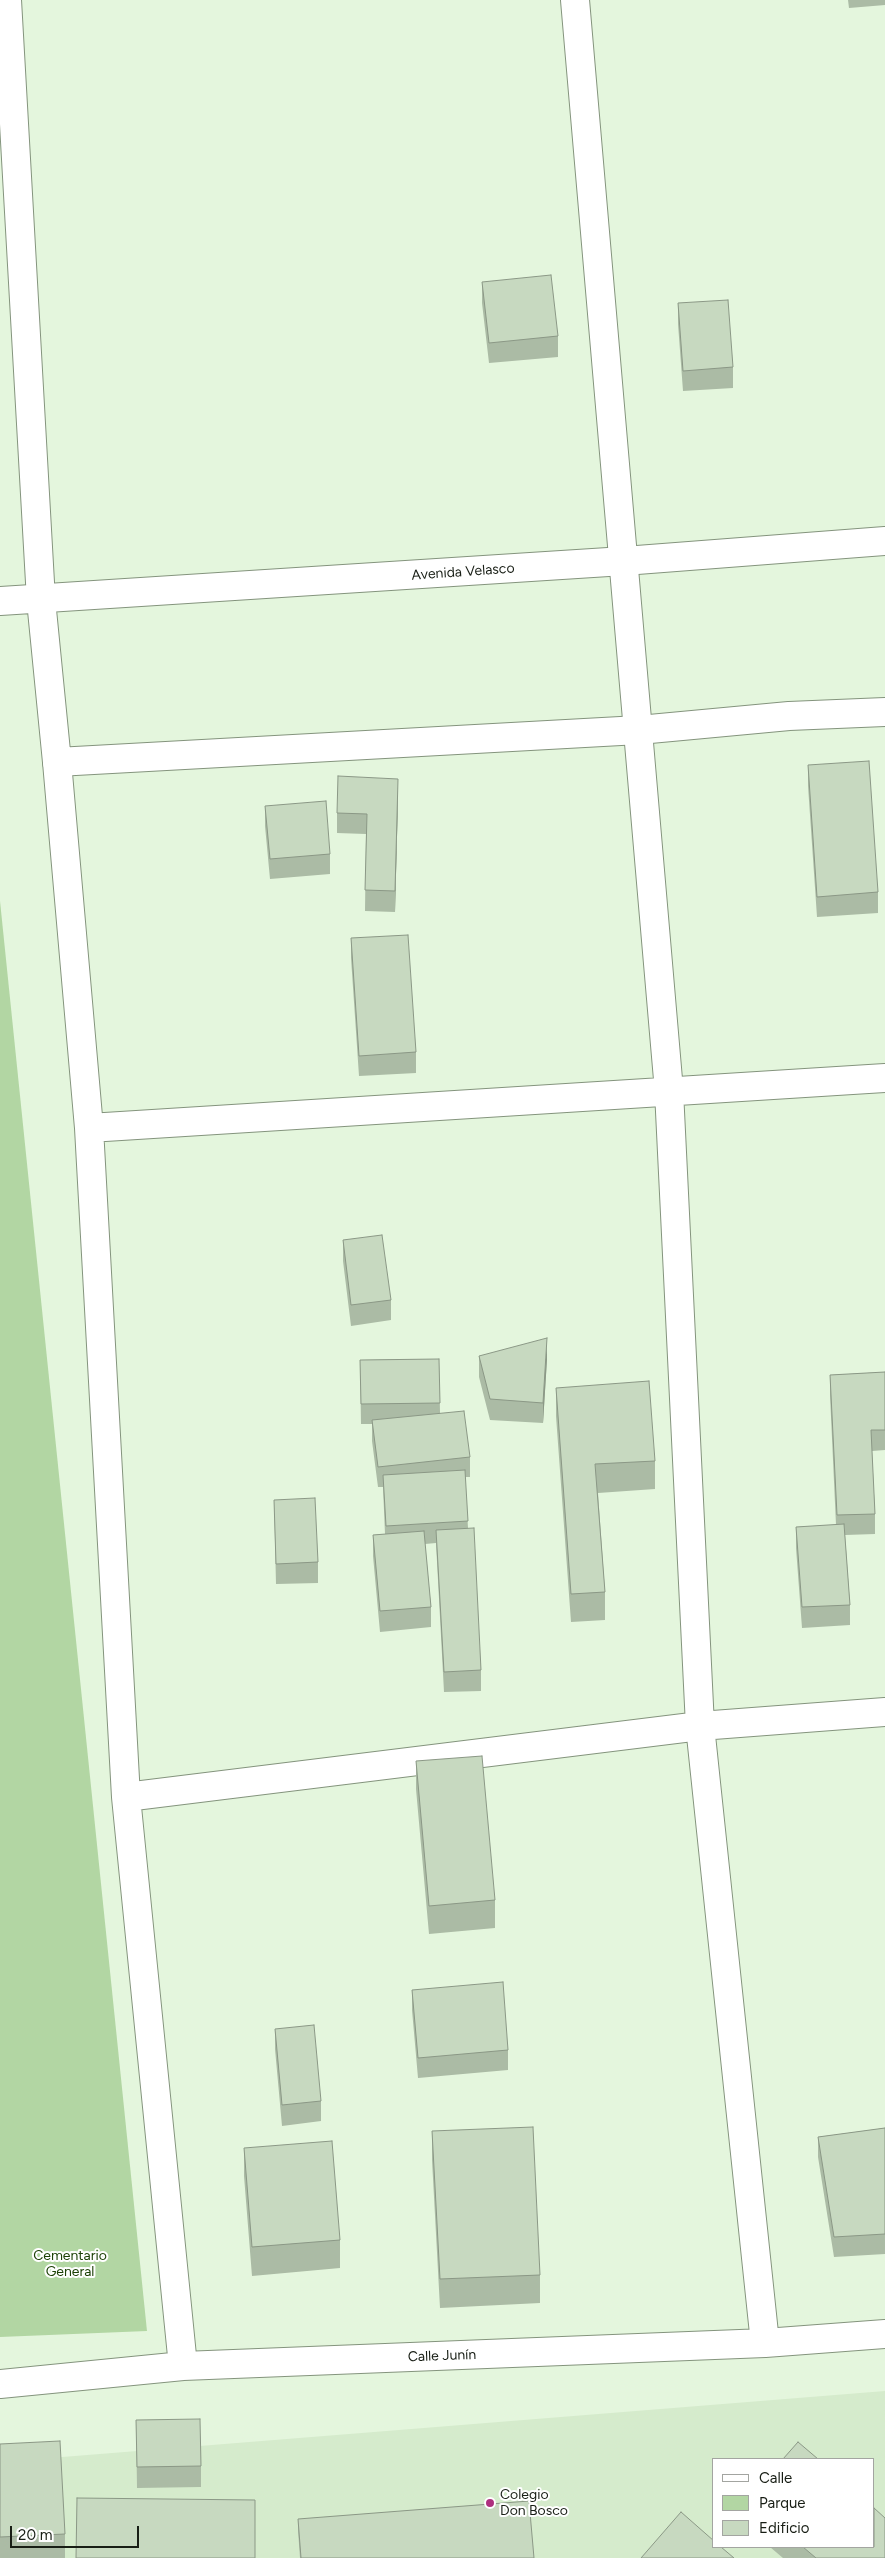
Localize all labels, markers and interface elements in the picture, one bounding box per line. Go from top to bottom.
street label: Avenida Velasco [411,560,515,584]
park label: Cementario General [33,2248,107,2280]
street label: Calle Junín [408,2346,476,2366]
legend [712,2458,875,2548]
text: Calle [759,2469,792,2487]
place label: Colegio Don Bosco [500,2487,568,2520]
text: Parque [759,2494,806,2512]
marker: Colegio Don Bosco [484,2497,496,2509]
scale bar [12,2516,141,2548]
text: Edificio [759,2519,809,2537]
text: 20 m [18,2526,52,2544]

